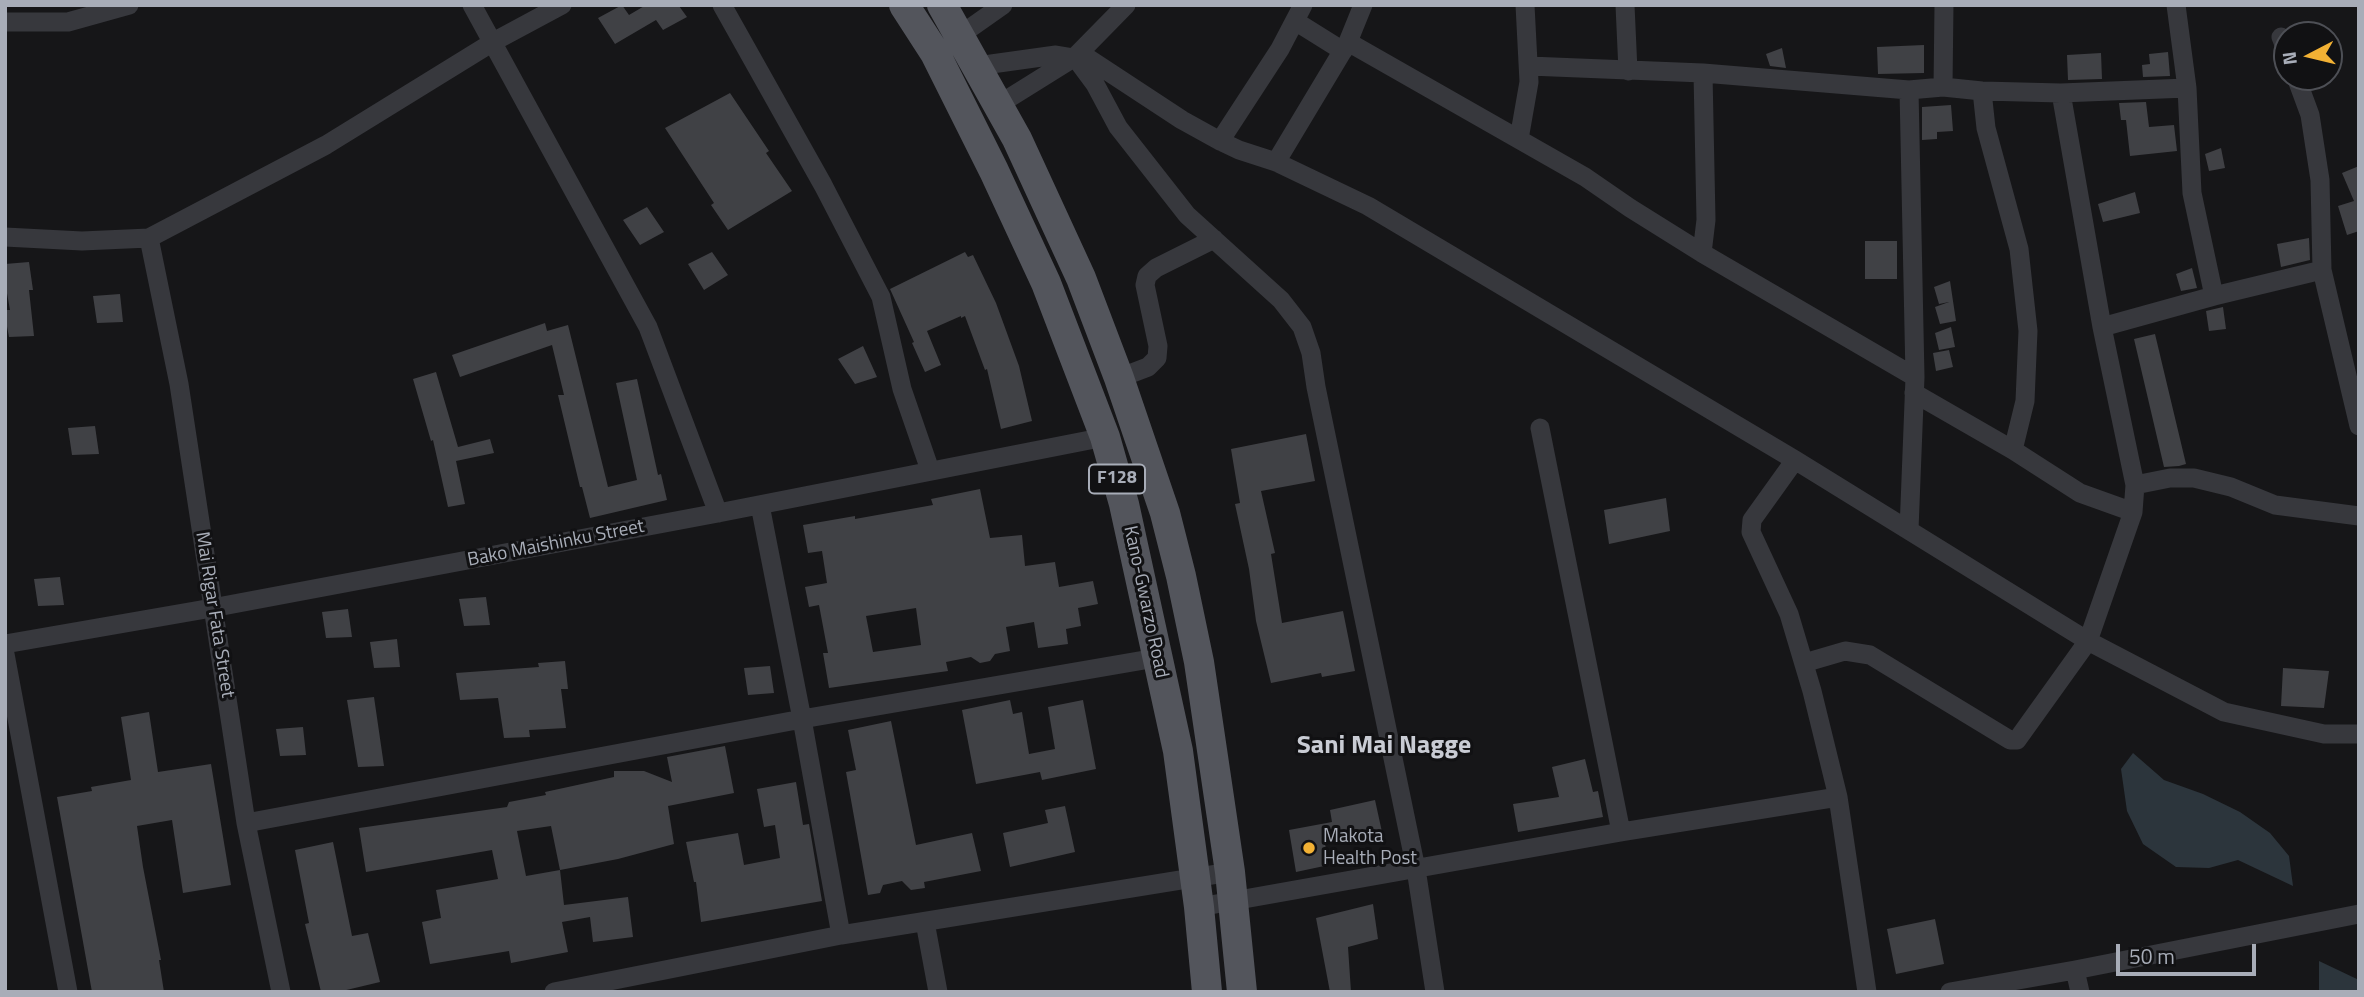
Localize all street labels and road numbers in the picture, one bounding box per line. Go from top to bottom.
road number: F128 [1089,464,1145,494]
street label: Bako Maishinku Street [466,516,646,572]
street label: Kano-Gwarzo Road [1118,524,1172,680]
street label: Mai Rigar Fata Street [190,530,238,700]

